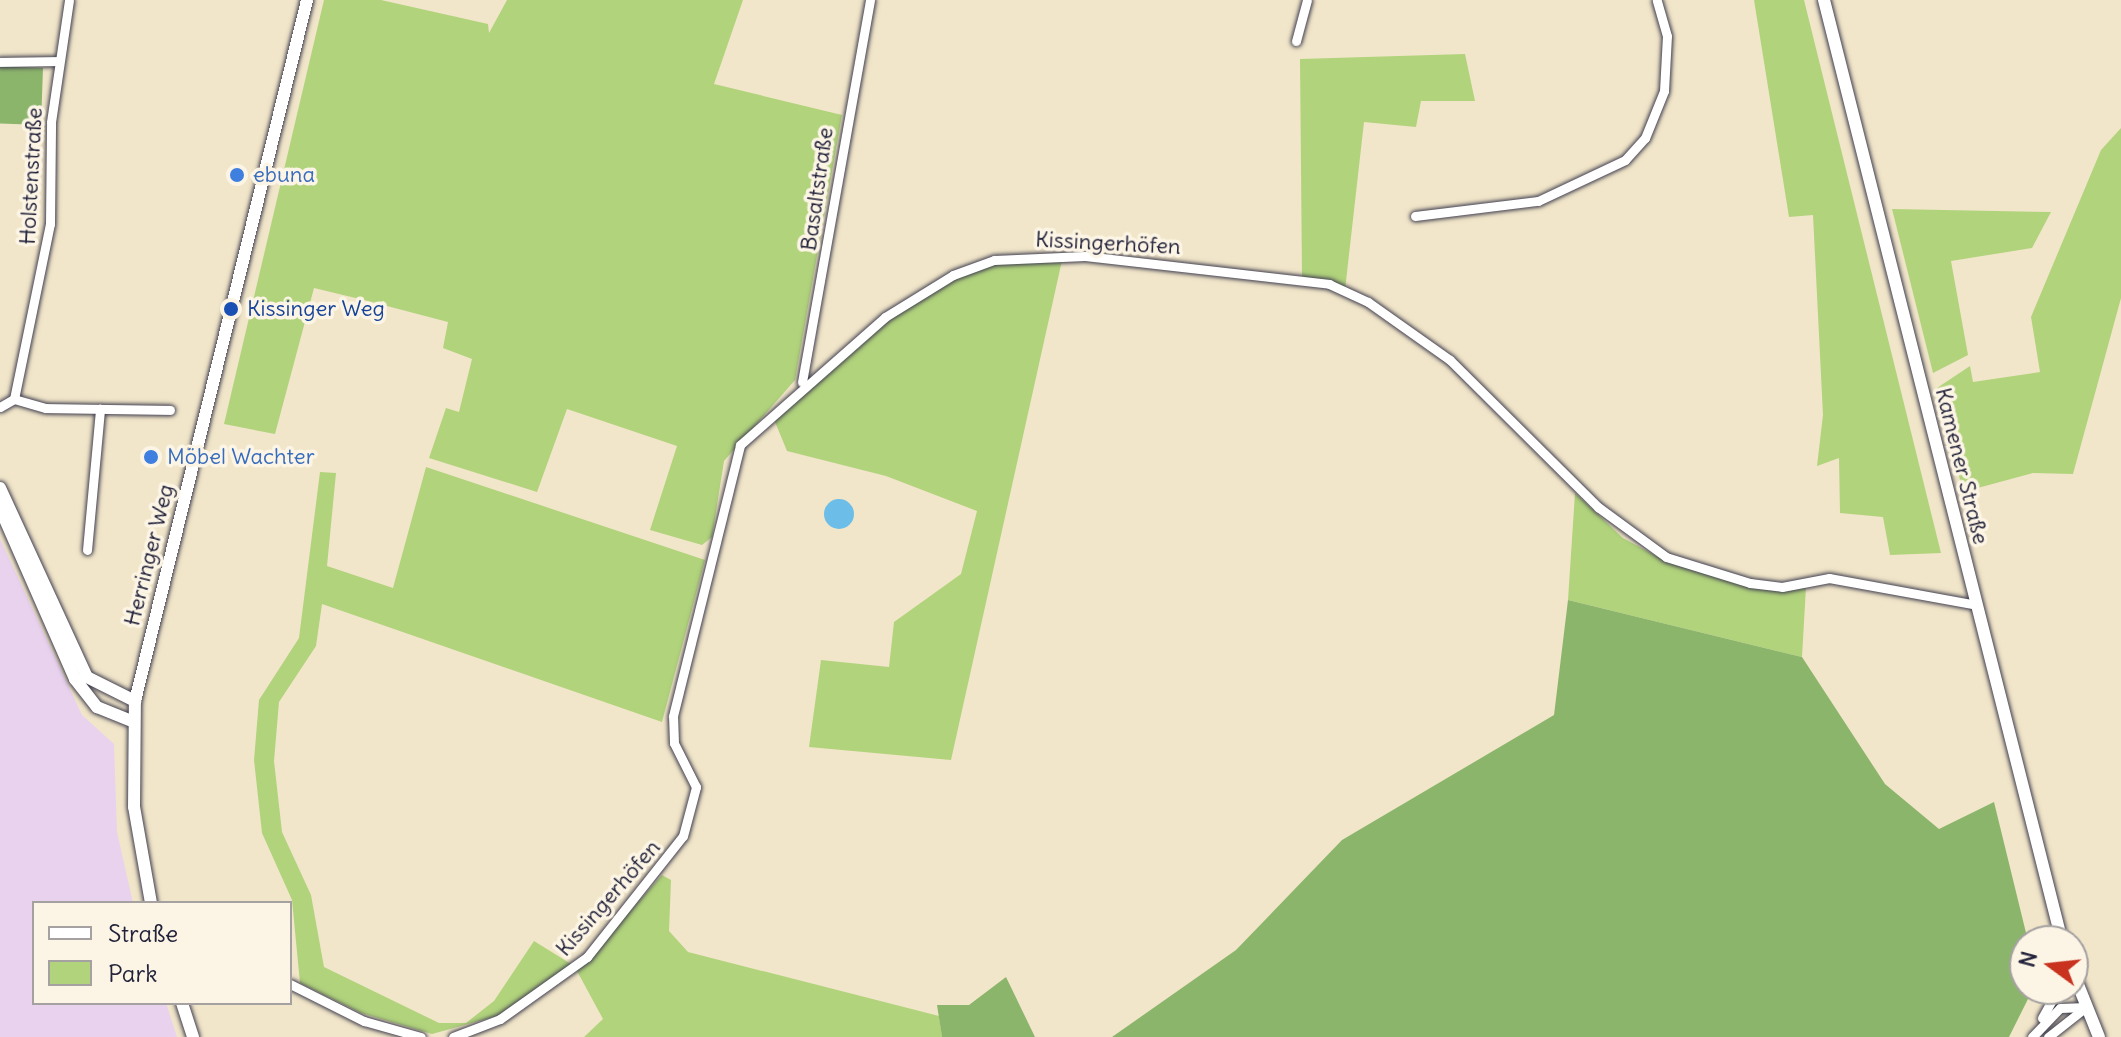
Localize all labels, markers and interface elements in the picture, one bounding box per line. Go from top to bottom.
street label: Holstenstraße [14,107,48,245]
street label: Basaltstraße [795,126,839,252]
place label: ebuna [253,162,315,188]
marker: ebuna [228,166,246,184]
street label: Kissingerhöfen [1035,226,1181,260]
place label: Kissinger Weg [247,296,385,322]
marker: Kissinger Weg [222,300,240,318]
street label: Kamener Straße [1930,385,1994,547]
place label: Möbel Wachter [167,444,315,470]
marker: Möbel Wachter [142,448,160,466]
street label: Herringer Weg [119,482,179,628]
street label: Kissingerhöfen [550,834,666,962]
legend [32,901,292,1005]
text: Straße [108,918,178,948]
north arrow [2009,925,2089,1005]
text: N [2012,948,2043,970]
text: Park [108,958,158,988]

